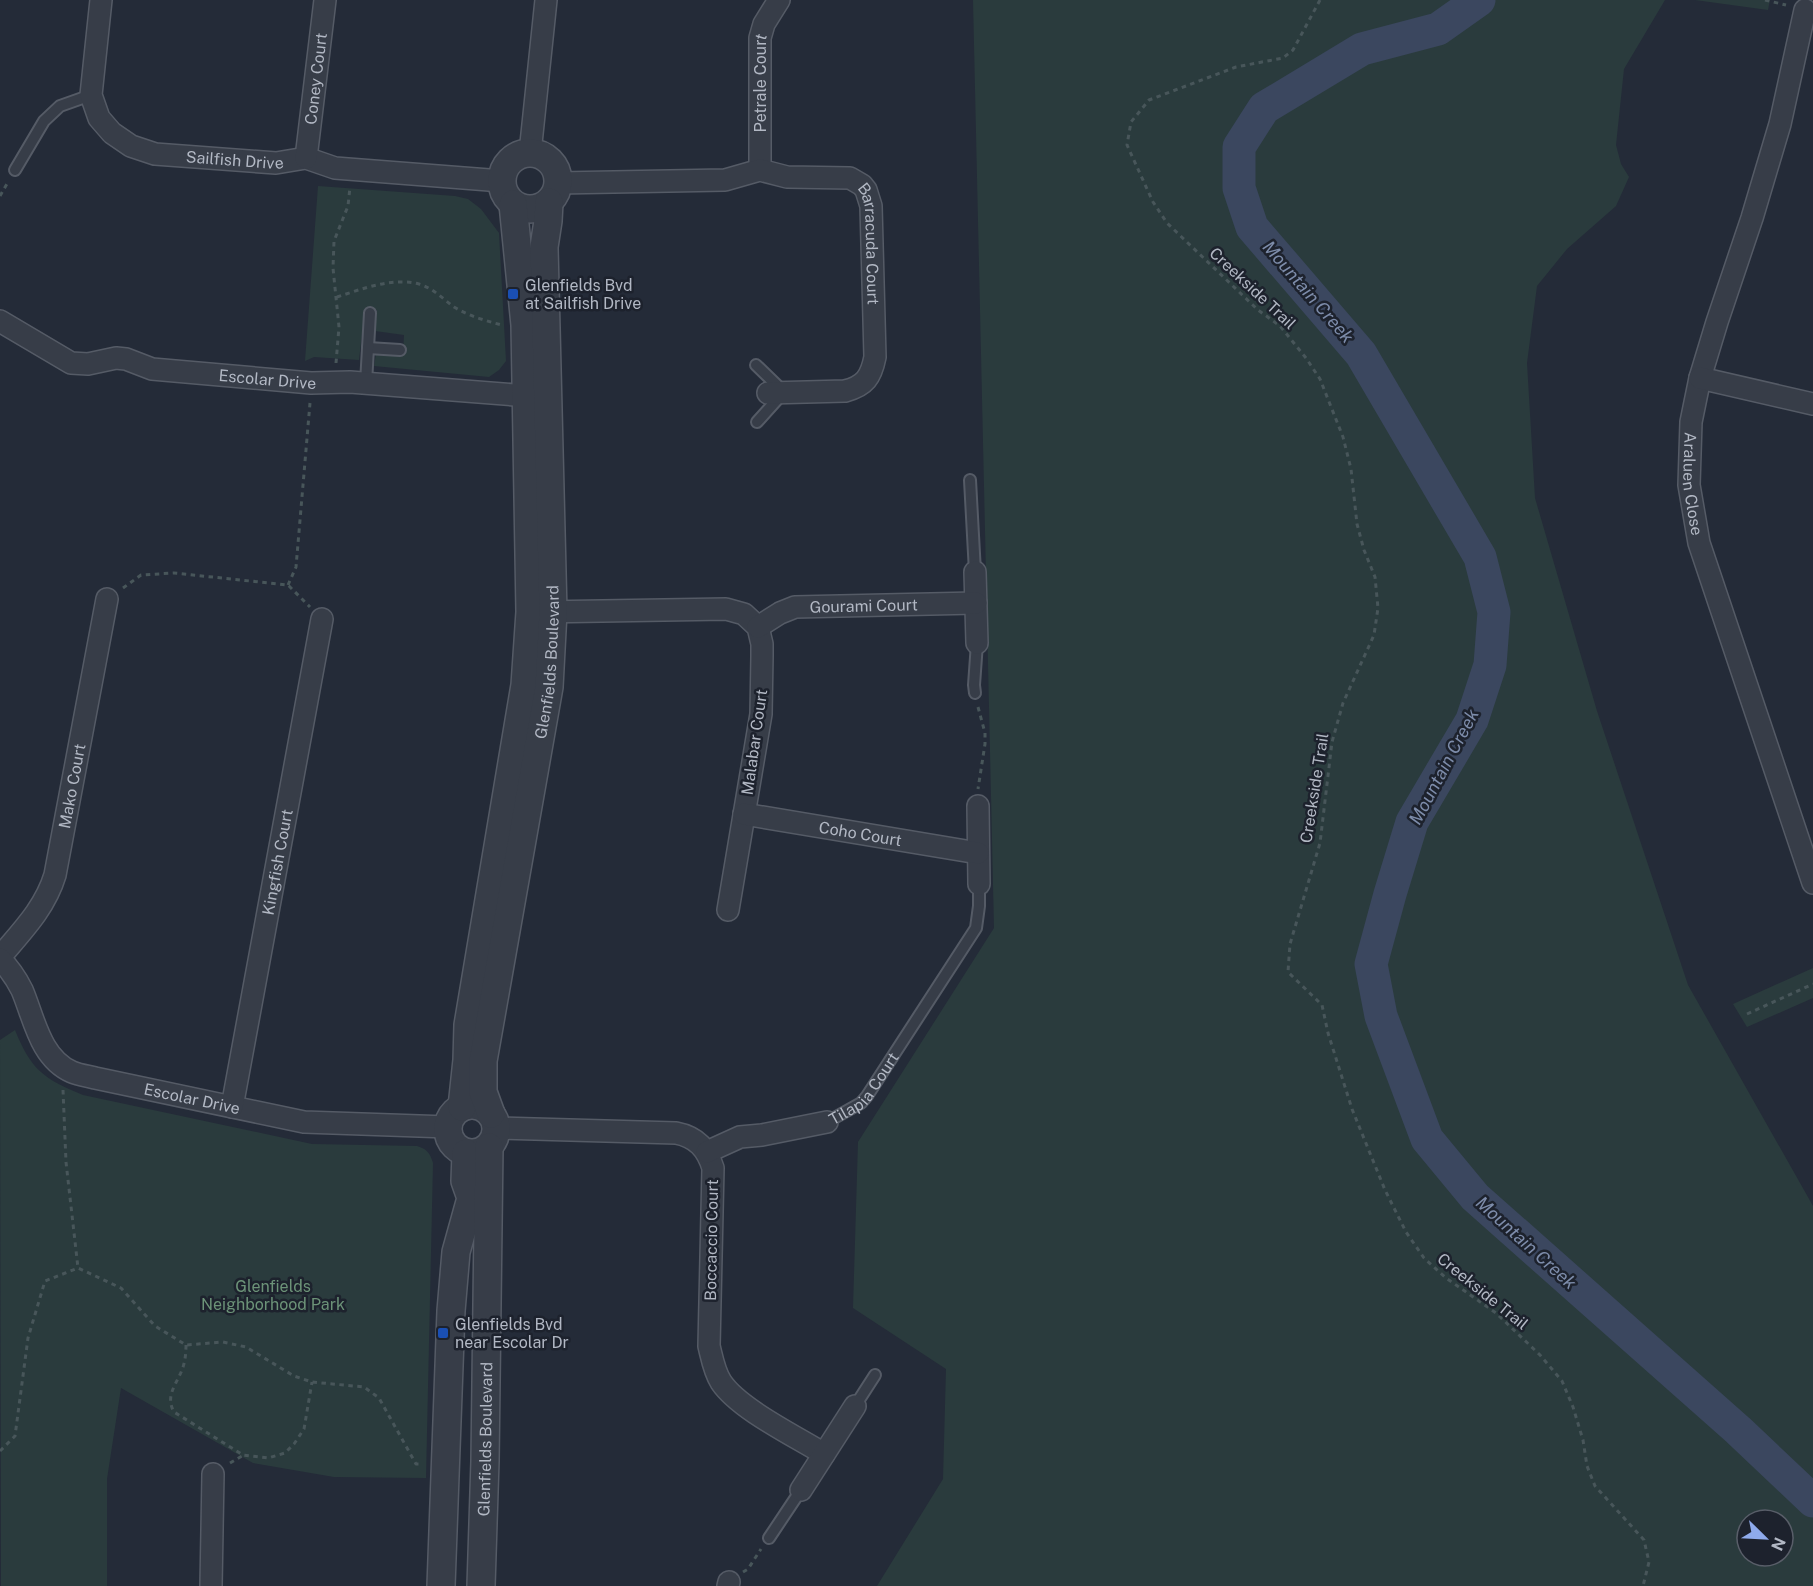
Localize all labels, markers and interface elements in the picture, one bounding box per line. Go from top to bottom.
street label: Petrale Court [751,31,771,132]
street label: Coney Court [301,32,331,126]
street label: Sailfish Drive [185,147,285,173]
street label: Barracuda Court [854,179,883,305]
water label: Mountain Creek [1258,236,1358,347]
street label: Creekside Trail [1206,243,1300,333]
place label: Glenfields Bvd at Sailfish Drive [525,276,641,313]
marker: Glenfields Bvd at Sailfish Drive [506,287,520,301]
street label: Escolar Drive [218,366,316,393]
street label: Araluen Close [1678,432,1707,537]
street label: Glenfields Boulevard [531,585,563,740]
street label: Gourami Court [809,595,918,617]
street label: Malabar Court [738,688,771,796]
water label: Mountain Creek [1404,705,1483,828]
street label: Creekside Trail [1296,732,1333,844]
street label: Mako Court [55,742,90,830]
street label: Kingfish Court [259,808,297,917]
street label: Coho Court [817,818,903,850]
street label: Tilapia Court [826,1049,903,1129]
street label: Escolar Drive [142,1080,242,1118]
street label: Boccaccio Court [701,1179,722,1301]
water label: Mountain Creek [1472,1192,1581,1293]
street label: Creekside Trail [1433,1249,1532,1334]
park label: Glenfields Neighborhood Park [201,1277,345,1314]
place label: Glenfields Bvd near Escolar Dr [455,1315,569,1352]
marker: Glenfields Bvd near Escolar Dr [436,1326,450,1340]
street label: Glenfields Boulevard [474,1362,496,1517]
north arrow [1735,1508,1795,1568]
text: N [1767,1534,1789,1553]

